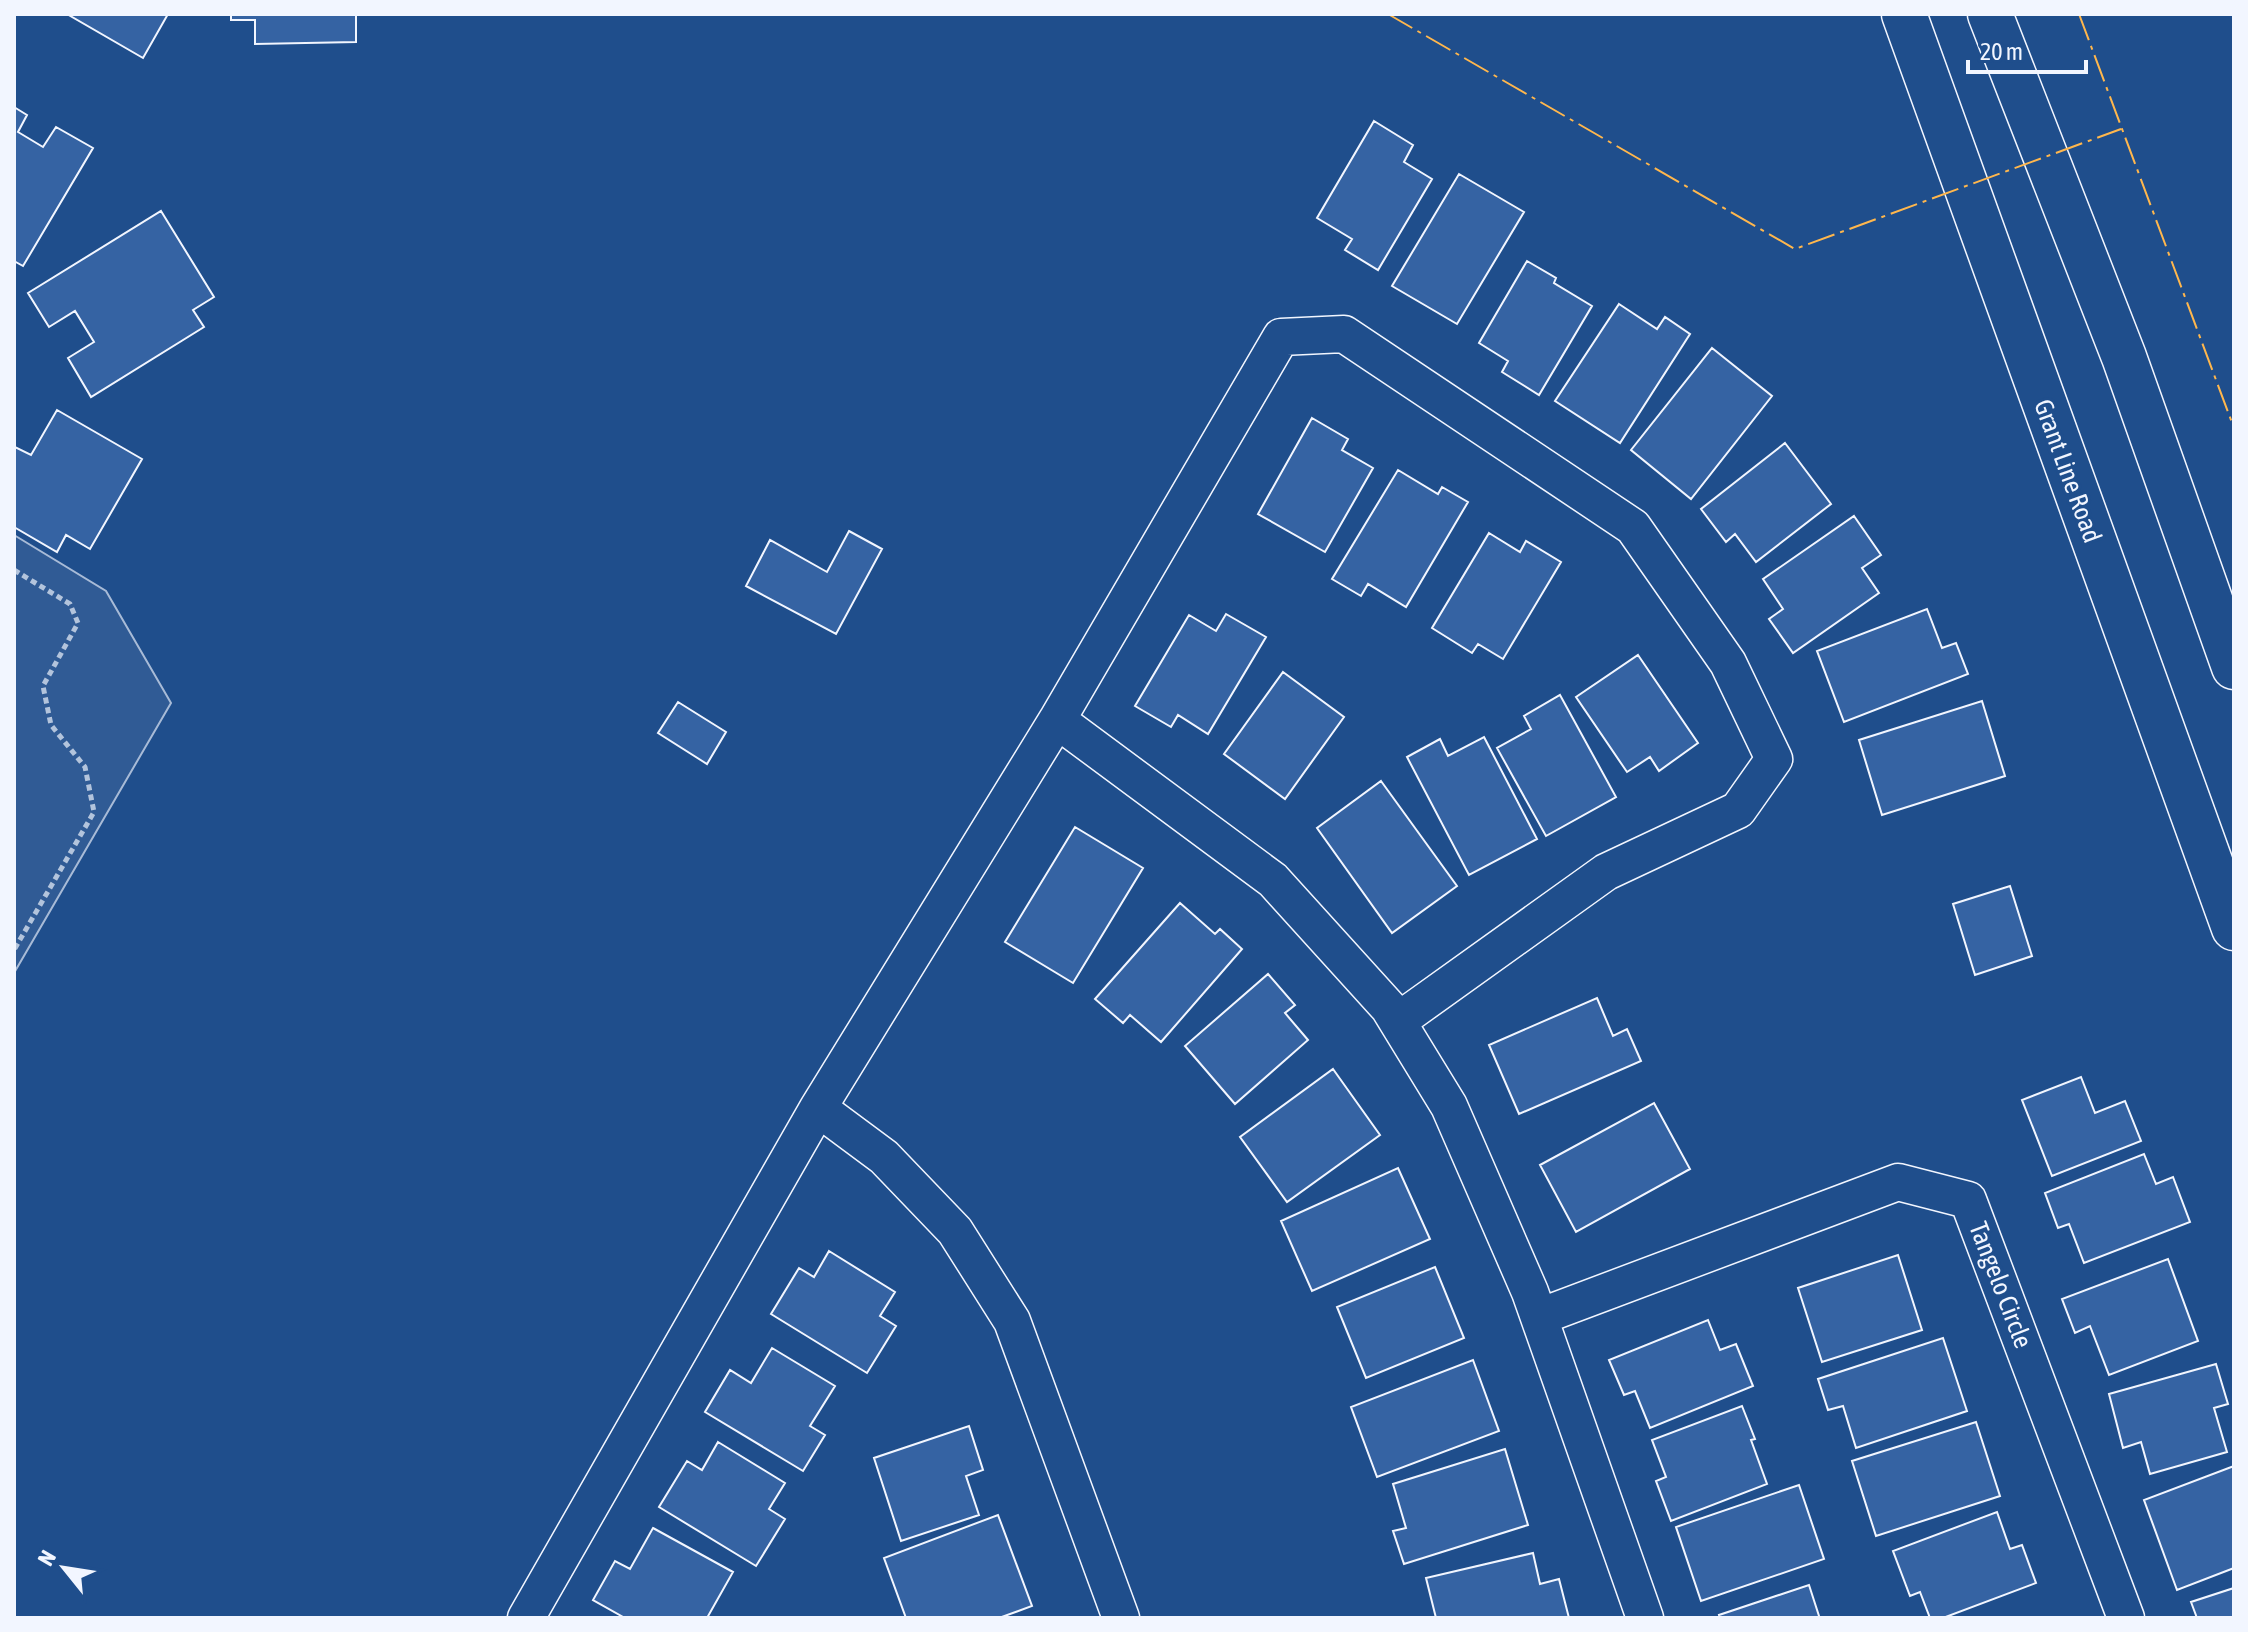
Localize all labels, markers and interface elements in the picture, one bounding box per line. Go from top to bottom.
scale bar [1968,24,2086,74]
text: 20 m [1980,38,2023,65]
street label: Grant Line Road [2028,395,2108,547]
street label: Tangelo Circle [1963,1218,2039,1352]
north arrow [24,1528,104,1608]
text: N [32,1546,61,1570]

